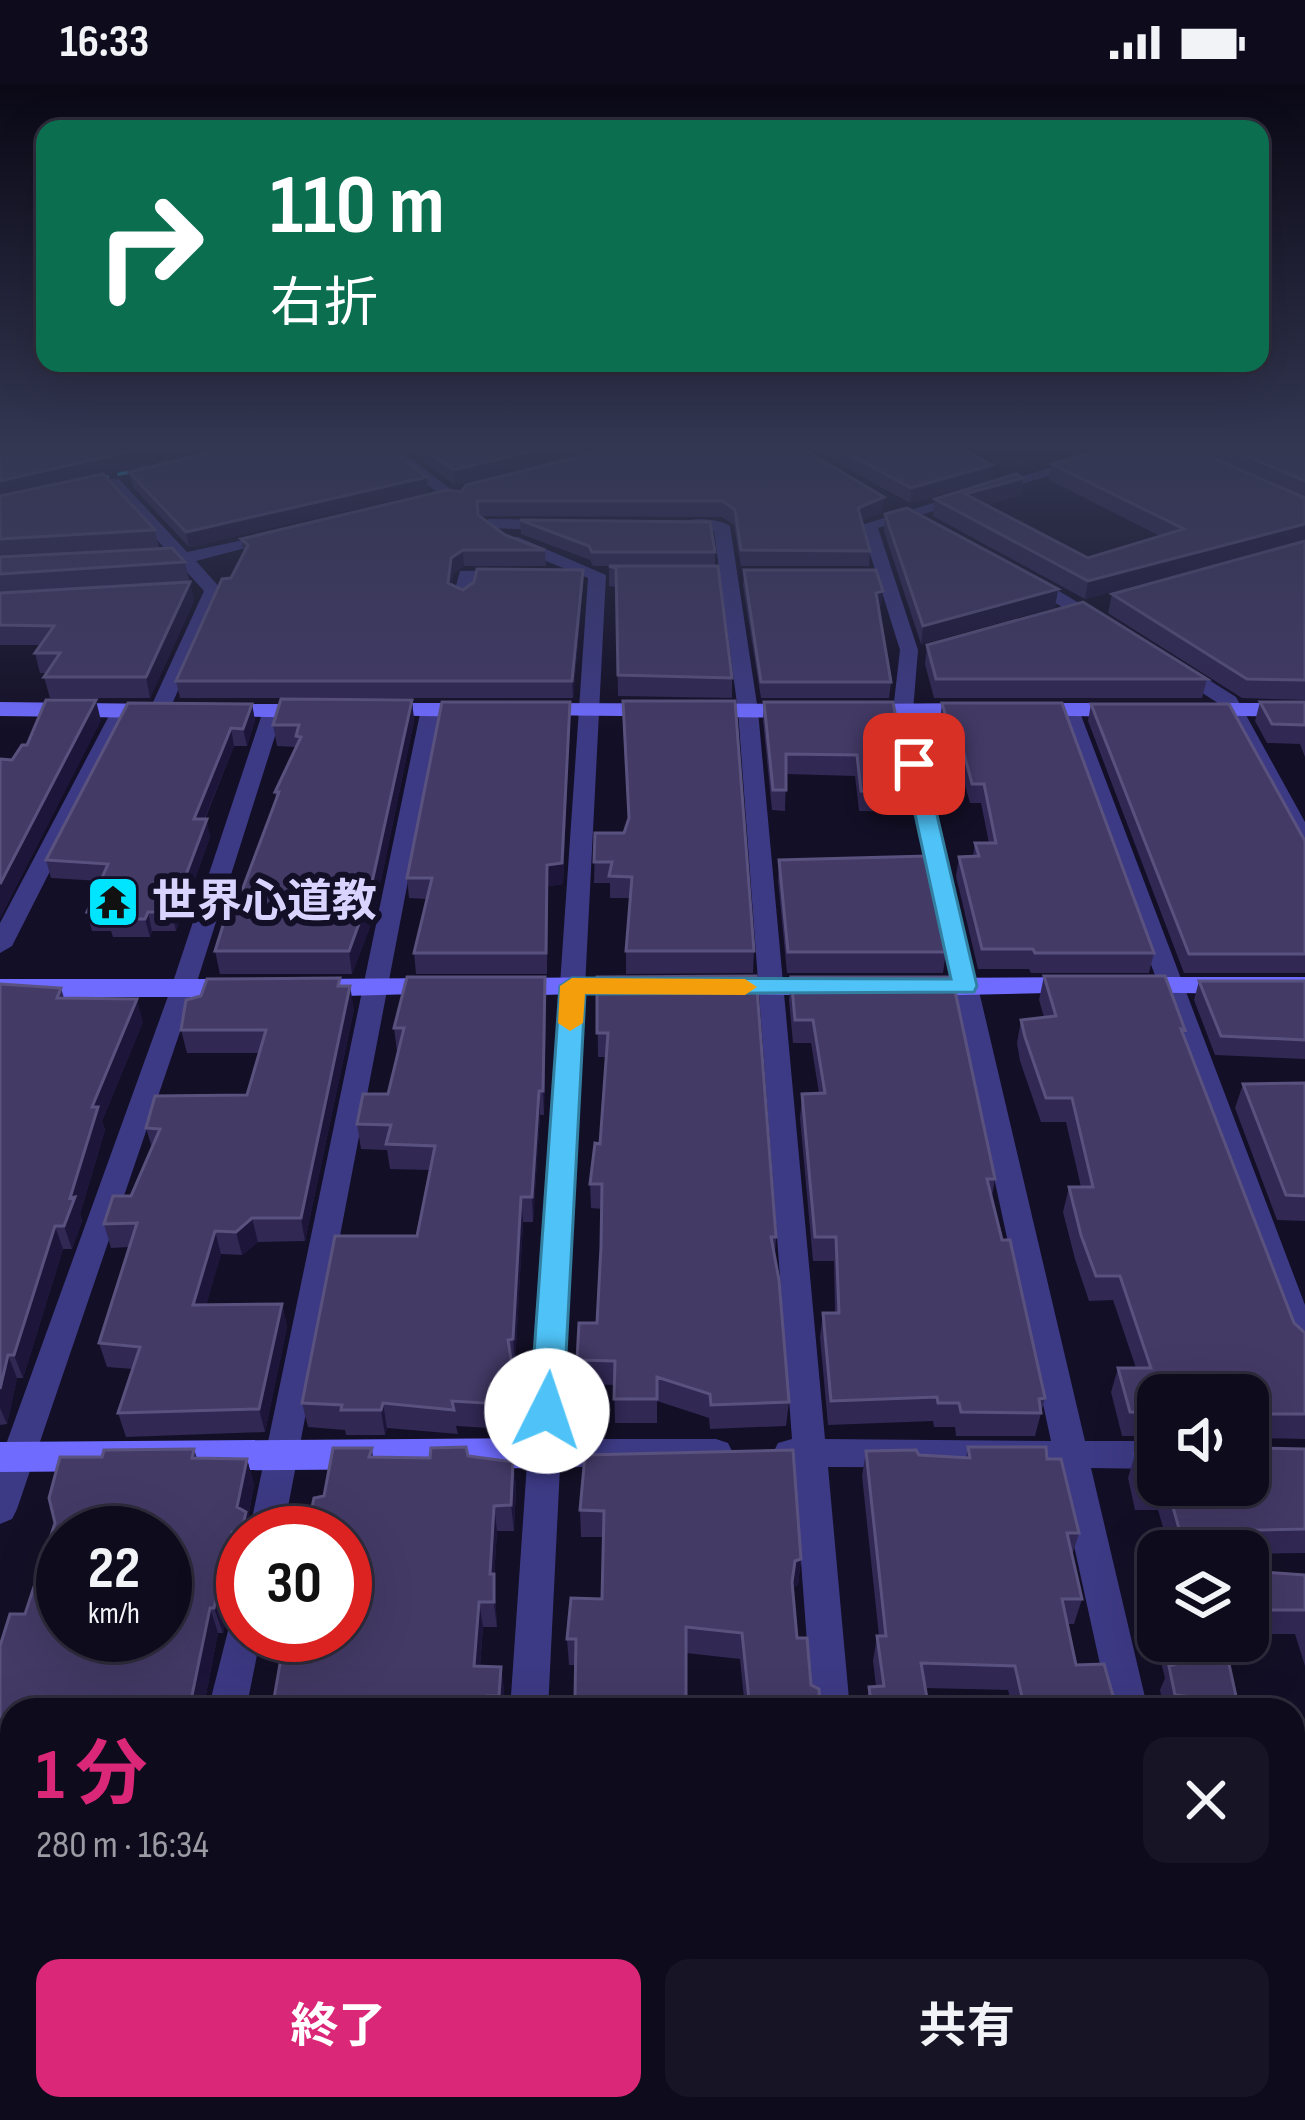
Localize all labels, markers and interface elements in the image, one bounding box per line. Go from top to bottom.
text: 16:33 [60,15,149,70]
text: 110 m [270,156,445,257]
icon: right [72,168,228,324]
text: 右折 [270,272,378,337]
pin [863,713,965,815]
icon: arrive [881,731,947,797]
temple icon: 世界心道教 [85,874,141,930]
place label: 世界心道教 [152,875,377,930]
position arrow [484,1348,610,1474]
map controls [1137,1374,1269,1662]
button: sound [1137,1374,1269,1506]
speed limit sign: 30 [216,1506,372,1662]
button: layers [1137,1530,1269,1662]
text: 22 [88,1533,140,1605]
text: km/h [88,1596,140,1632]
text: 1 分 [36,1733,147,1820]
button: close [1143,1737,1269,1863]
text: 280 m · 16:34 [36,1822,209,1869]
button: 終了 [36,1959,641,2097]
button: 共有 [665,1959,1269,2097]

